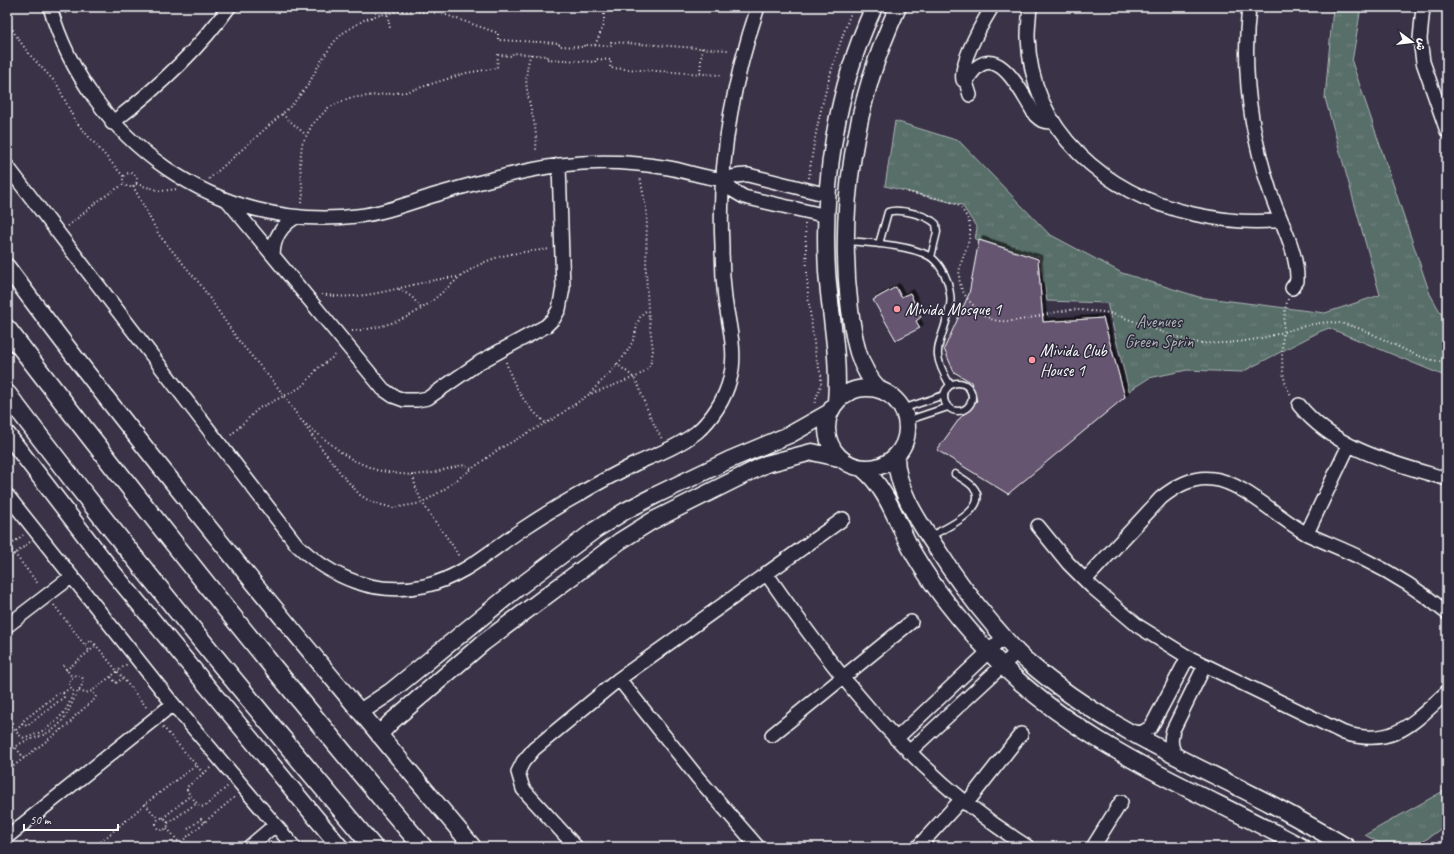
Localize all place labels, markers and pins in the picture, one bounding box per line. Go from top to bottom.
place label: Mivida Mosque 1 [905,299,1003,320]
marker: Mivida Mosque 1 [892,304,902,314]
place label: Mivida Club House 1 [1040,340,1108,381]
marker: Mivida Club House 1 [1027,355,1037,365]

